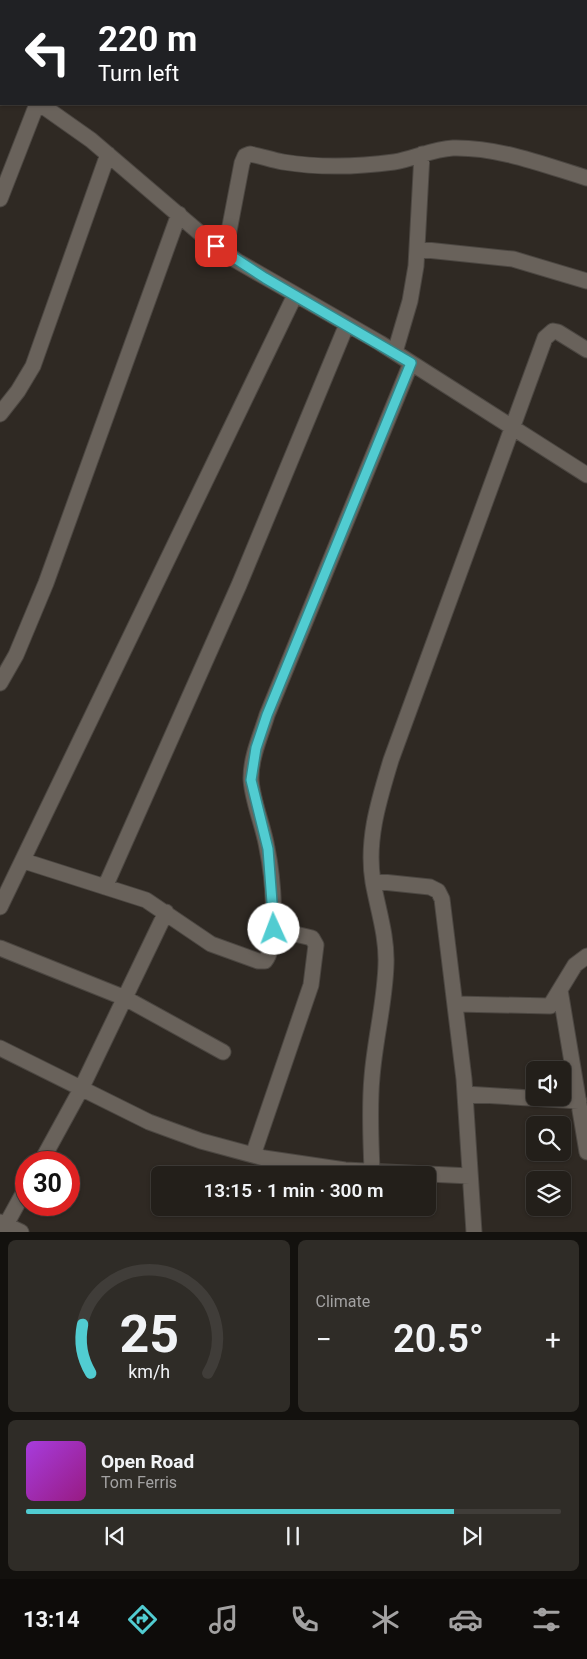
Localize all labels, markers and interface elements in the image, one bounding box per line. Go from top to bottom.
text: 220 m [98,19,197,60]
icon: left [15,20,80,85]
text: Turn left [98,61,179,86]
pin [195,225,237,267]
icon: arrive [202,232,230,260]
position arrow [247,902,299,954]
map controls [526,1061,571,1216]
button: sound [526,1061,571,1106]
button: search [526,1116,571,1161]
speed limit sign: 30 [15,1151,80,1216]
button: layers [526,1171,571,1216]
text: 13:15 · 1 min · 300 m [203,1179,384,1202]
text: Climate [316,1292,370,1311]
text: 25 [119,1304,179,1365]
text: 20.5° [393,1317,484,1361]
text: − [316,1323,332,1356]
text: + [545,1323,561,1356]
text: km/h [128,1361,170,1382]
text: Open Road [101,1450,194,1473]
text: Tom Ferris [101,1473,177,1492]
icon: previous [101,1522,129,1550]
icon: pause [279,1522,307,1550]
icon: next [458,1522,486,1550]
icon: directions [125,1602,160,1637]
icon: music [206,1602,241,1637]
icon: phone [287,1602,322,1637]
icon: climate [368,1602,403,1637]
icon: car [448,1602,483,1637]
icon: filters [529,1602,564,1637]
text: 13:14 [23,1607,80,1632]

